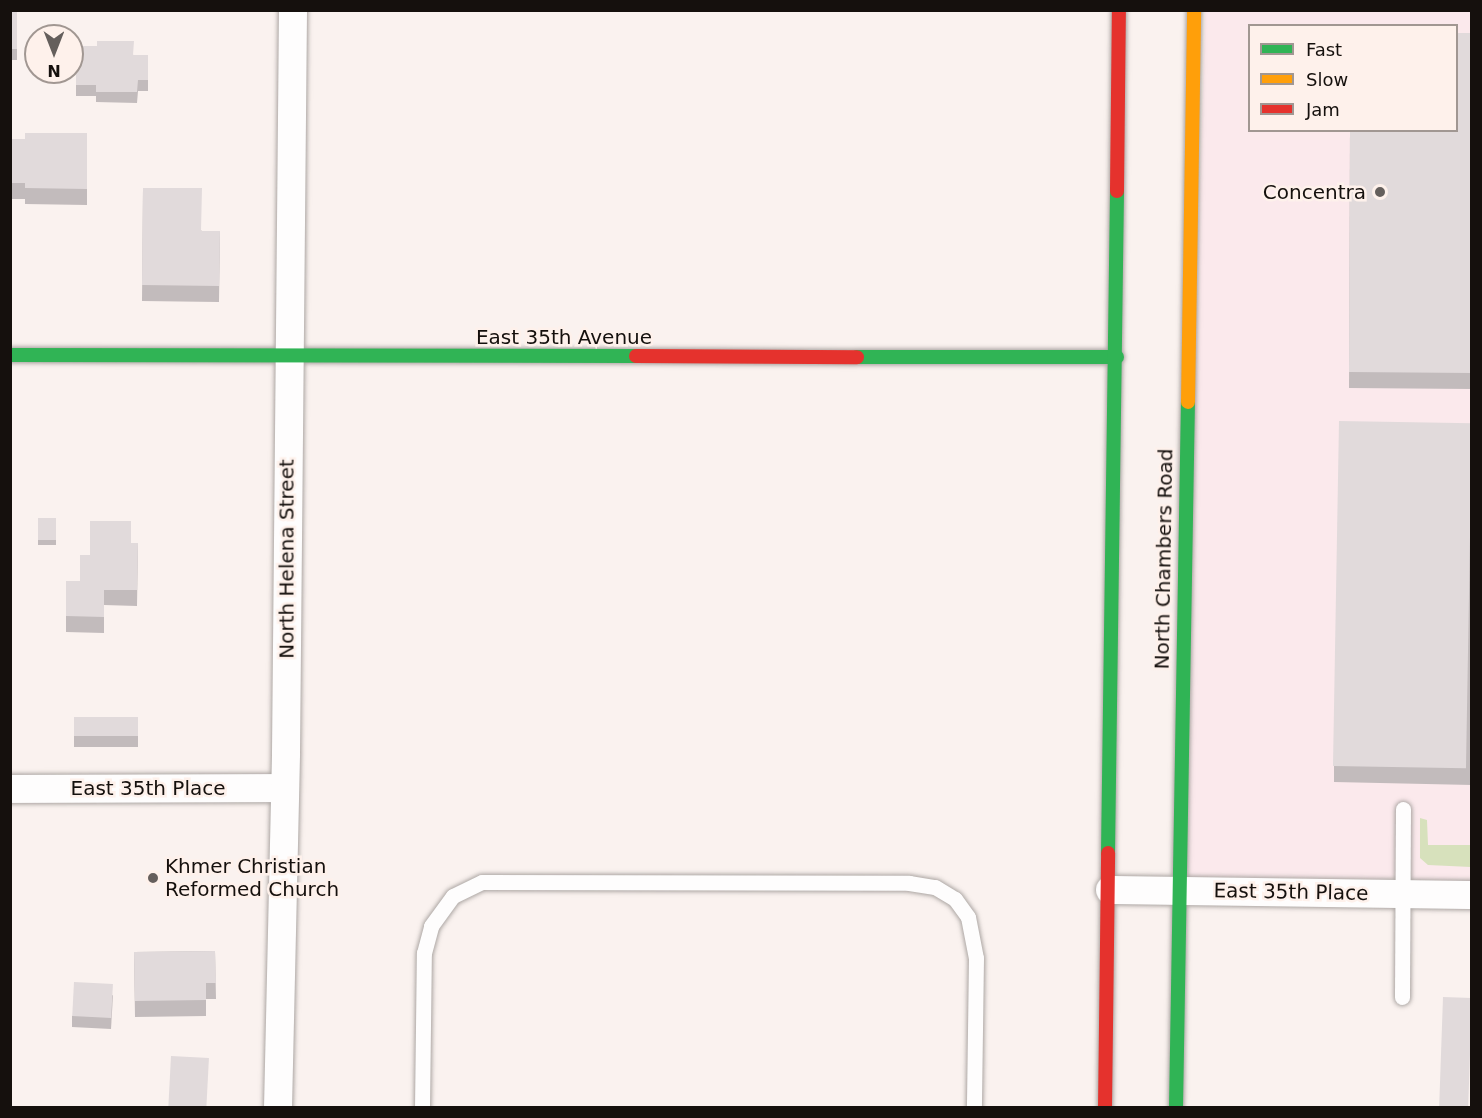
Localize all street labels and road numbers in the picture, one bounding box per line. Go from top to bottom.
street label: East 35th Avenue [476,325,652,349]
street label: North Chambers Road [1150,448,1178,670]
street label: North Helena Street [275,459,299,659]
street label: East 35th Place [70,776,226,800]
street label: East 35th Place [1213,879,1369,905]

